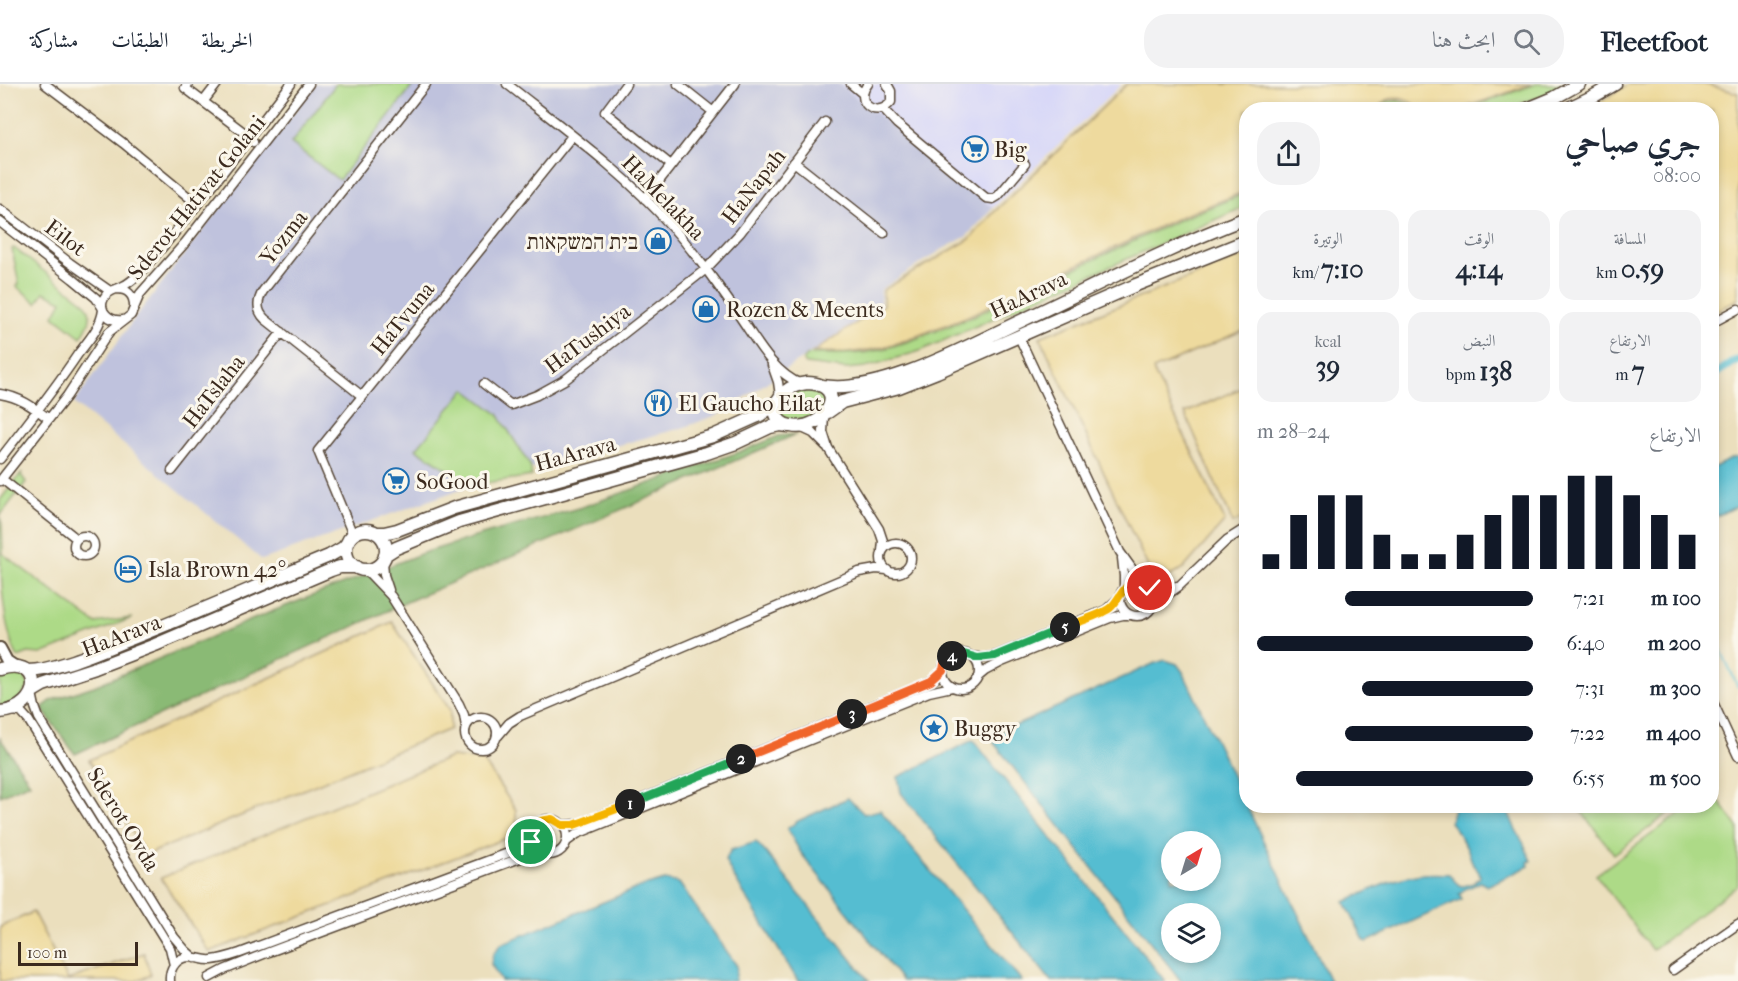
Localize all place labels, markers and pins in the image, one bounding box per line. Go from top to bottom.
supermarket icon: Big [960,134,990,164]
place label: Big [994,137,1027,163]
shop icon: בית המשקאות [643,226,673,256]
place label: בית המשקאות [526,229,638,255]
shop icon: Rozen & Meents [691,294,721,324]
place label: Rozen & Meents [726,297,884,323]
restaurant icon: El Gaucho Eilat [643,388,673,418]
place label: El Gaucho Eilat [678,391,822,417]
supermarket icon: SoGood [381,466,411,496]
place label: SoGood [416,469,489,495]
hotel icon: Isla Brown 42° [113,554,143,584]
place label: Isla Brown 42° [148,557,286,583]
pin [1124,562,1175,613]
pin: 5 [1050,612,1080,642]
pin: 4 [937,641,967,671]
pin: 3 [837,699,867,729]
place icon: Buggy [919,713,949,743]
place label: Buggy [954,716,1017,742]
pin: 2 [726,744,756,774]
pin: 1 [615,789,645,819]
pin [505,816,556,867]

